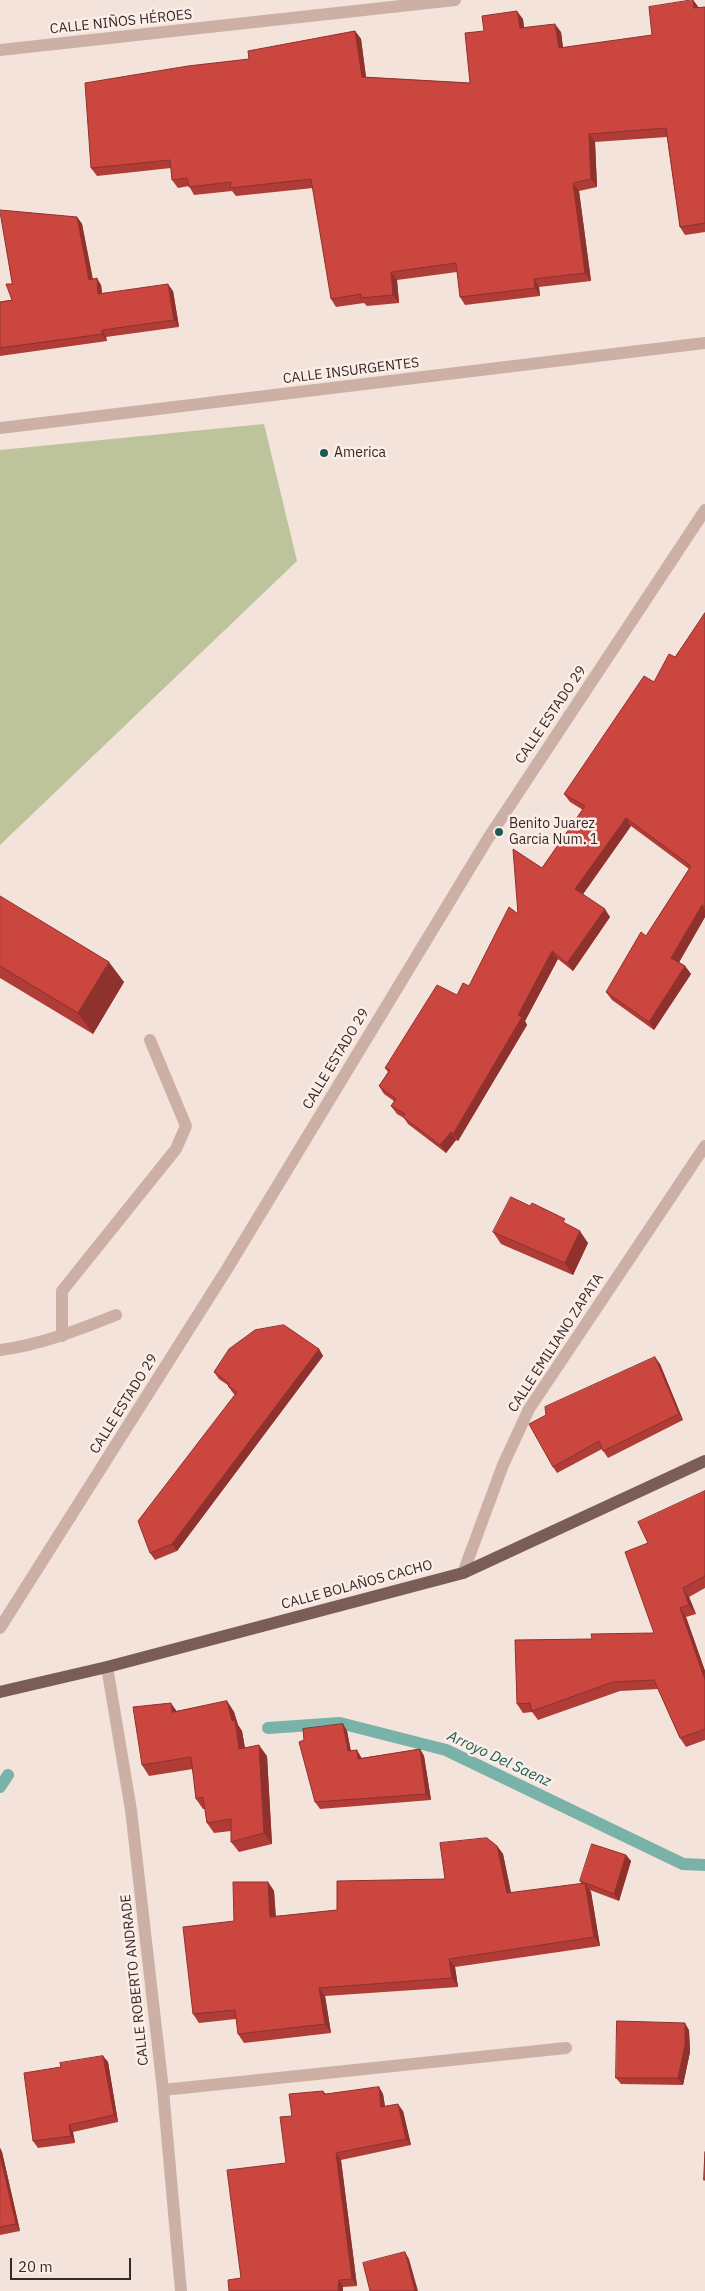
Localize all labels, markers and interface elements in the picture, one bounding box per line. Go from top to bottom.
street label: CALLE NIÑOS HÉROES [49,6,193,38]
street label: CALLE INSURGENTES [282,354,420,388]
place label: America [334,445,386,461]
marker: America [318,447,330,459]
street label: CALLE ESTADO 29 [512,663,590,767]
place label: Benito Juarez Garcia Num. 1 [509,816,598,849]
marker: Benito Juarez Garcia Num. 1 [493,826,505,838]
street label: CALLE ESTADO 29 [299,1005,373,1113]
street label: CALLE EMILIANO ZAPATA [505,1270,607,1416]
street label: CALLE ESTADO 29 [86,1351,162,1457]
street label: CALLE BOLAÑOS CACHO [280,1557,434,1613]
water label: Arroyo Del Saenz [444,1727,554,1791]
street label: CALLE ROBERTO ANDRADE [118,1893,152,2067]
scale bar [12,2248,134,2280]
text: 20 m [18,2257,53,2276]

